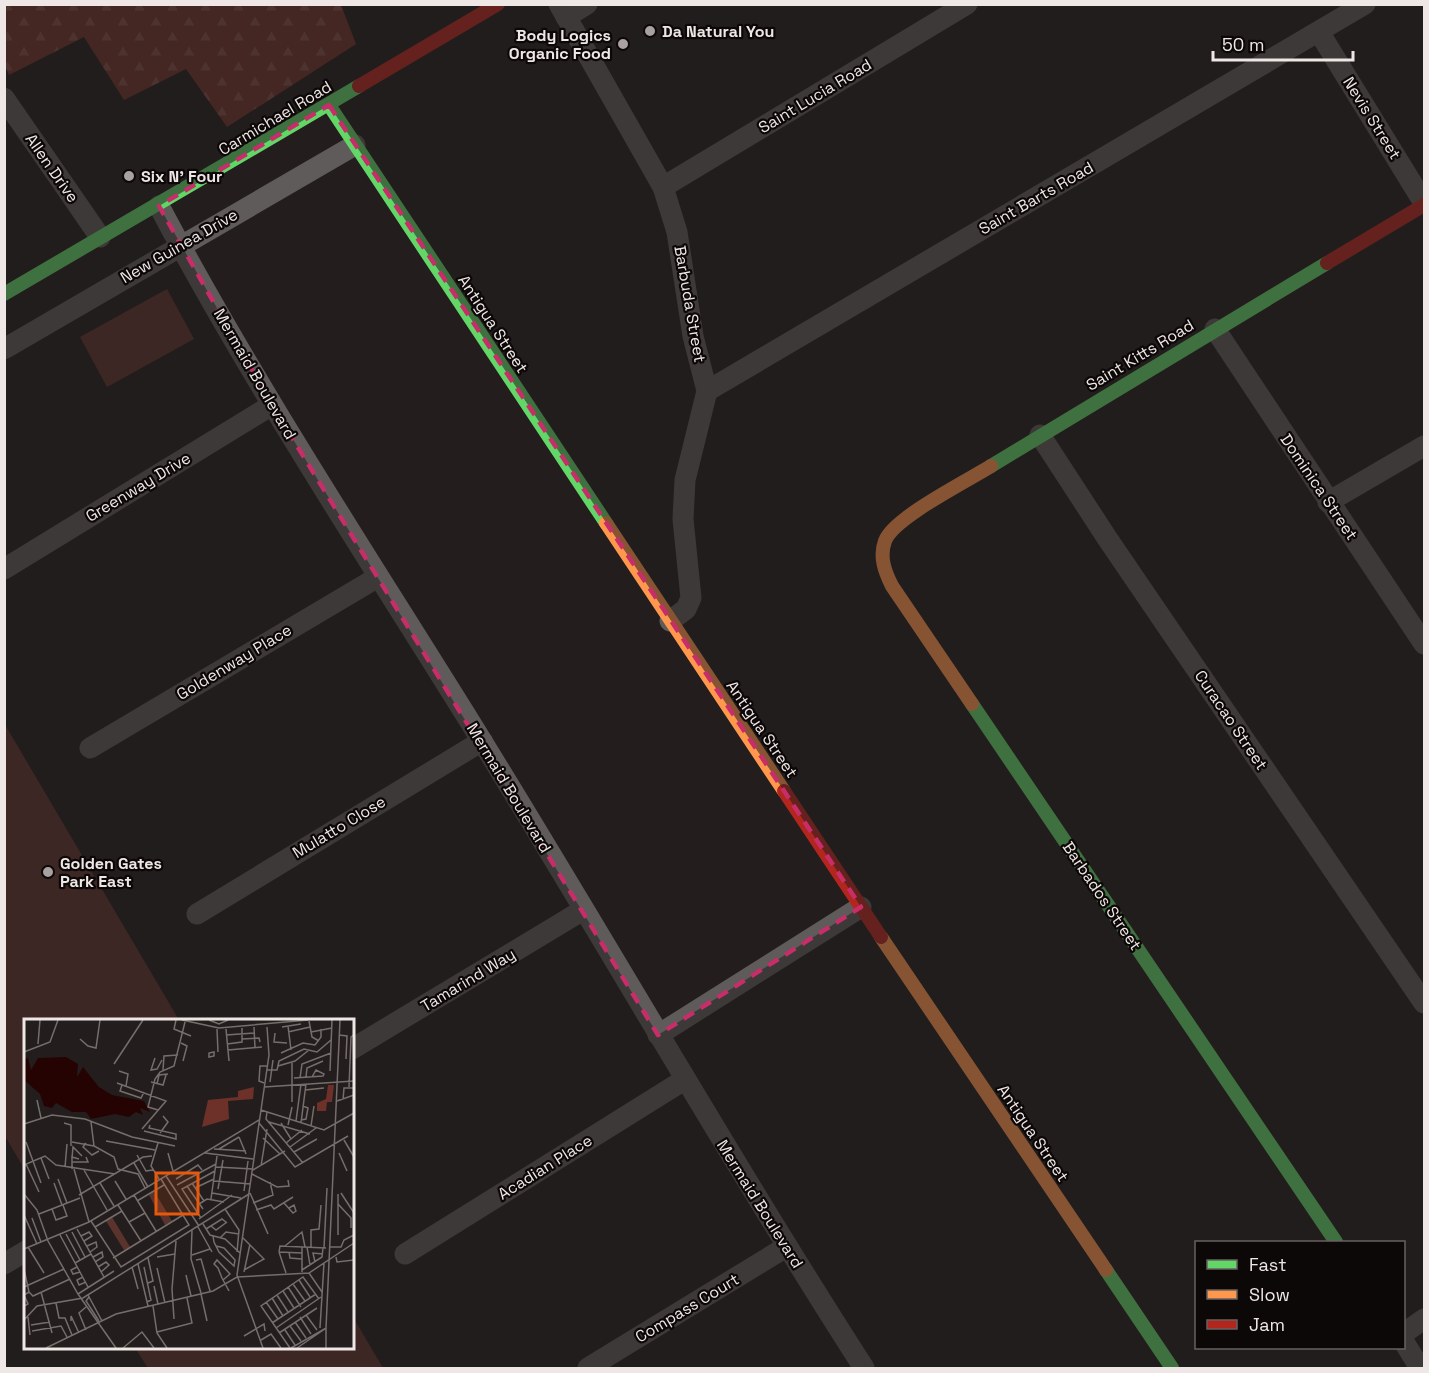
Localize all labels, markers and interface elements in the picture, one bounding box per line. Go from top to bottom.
place label: Da Natural You [662,21,774,42]
marker: Da Natural You [643,24,657,38]
scale bar [1213,24,1352,62]
place label: Body Logics Organic Food [509,25,611,64]
text: 50 m [1222,33,1264,56]
marker: Body Logics Organic Food [616,37,630,51]
street label: Saint Lucia Road [755,54,875,138]
street label: Nevis Street [1338,73,1406,163]
street label: Carmichael Road [215,76,335,160]
street label: Allen Drive [21,129,83,207]
street label: Saint Barts Road [975,157,1097,239]
place label: Six N' Four [141,166,222,187]
marker: Six N' Four [122,169,136,183]
street label: New Guinea Drive [117,204,241,288]
street label: Barbuda Street [669,244,711,364]
street label: Antigua Street [453,271,533,377]
street label: Mermaid Boulevard [209,305,301,443]
street label: Saint Kitts Road [1082,315,1198,395]
street label: Dominica Street [1276,430,1362,544]
street label: Greenway Drive [82,447,194,527]
street label: Goldenway Place [172,619,296,705]
street label: Curacao Street [1190,666,1272,774]
street label: Antigua Street [722,676,802,782]
street label: Mermaid Boulevard [462,719,556,857]
street label: Mulatto Close [288,791,390,863]
street label: Barbados Street [1058,838,1146,954]
place label: Golden Gates Park East [60,853,162,892]
marker: Golden Gates Park East [41,865,55,879]
street label: Tamarind Way [417,943,519,1017]
inset map [24,1019,354,1349]
street label: Antigua Street [993,1080,1073,1186]
street label: Acadian Place [494,1130,596,1204]
street label: Mermaid Boulevard [712,1136,808,1272]
legend [1195,1241,1405,1349]
text: Fast [1249,1253,1286,1276]
street label: Compass Court [631,1269,743,1347]
text: Slow [1249,1283,1290,1306]
text: Jam [1249,1313,1285,1336]

